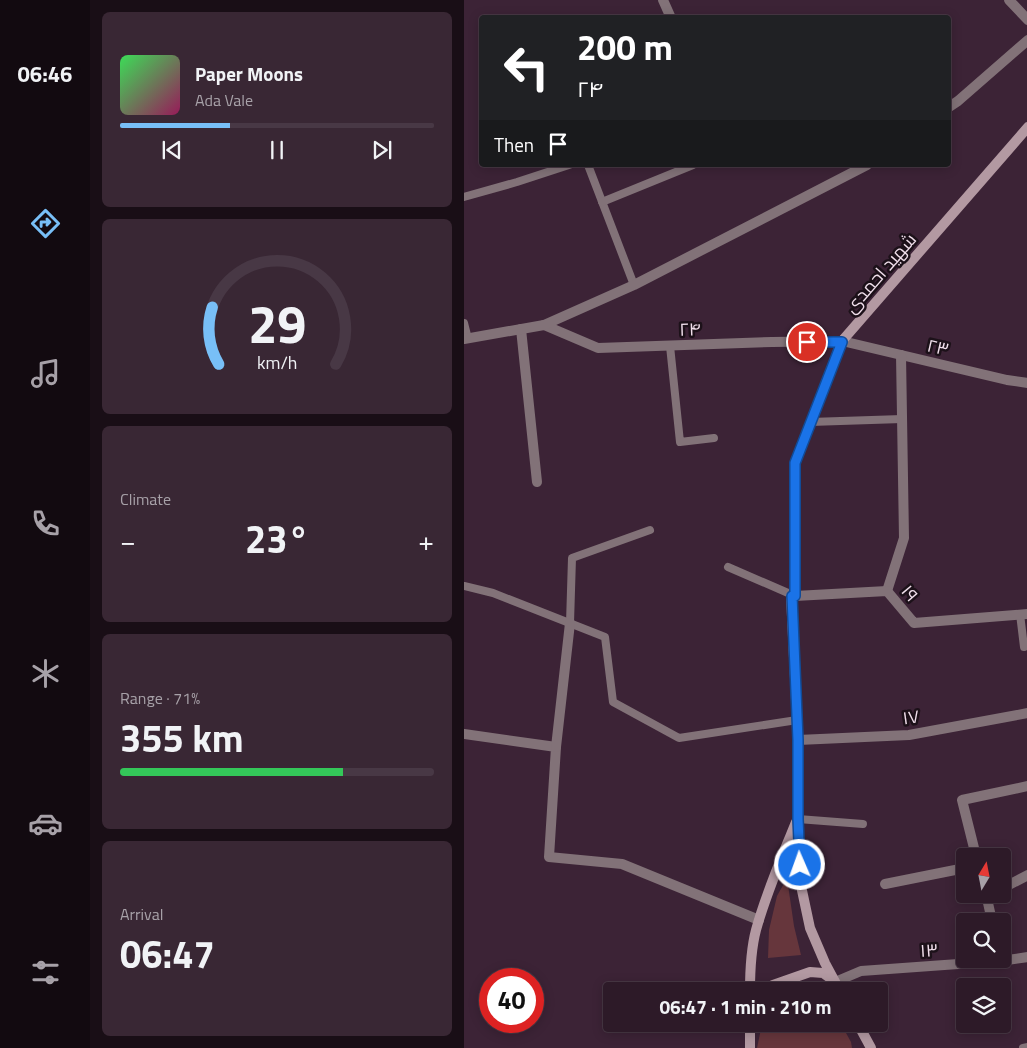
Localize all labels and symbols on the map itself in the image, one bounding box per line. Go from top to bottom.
street label: شهید احمدی [838,227,922,319]
street label: ۲۴ [679,315,701,343]
pin [786,321,828,363]
street label: ۲۳ [924,331,952,363]
street label: ۱۹ [895,579,925,607]
street label: ۱۷ [901,702,921,732]
position arrow [773,838,825,890]
north arrow [956,848,1012,902]
street label: ۱۳ [919,936,939,964]
speed limit sign: 40 [479,968,544,1033]

